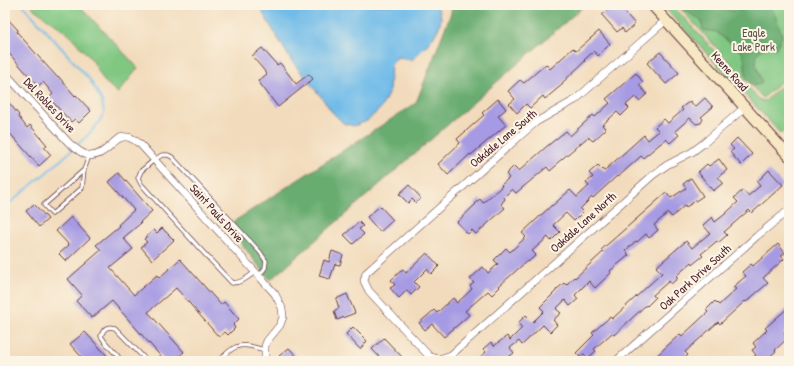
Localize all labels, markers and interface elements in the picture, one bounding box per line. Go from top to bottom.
park label: Eagle Lake Park [733,24,775,55]
street label: Keene Road [707,47,753,95]
street label: Del Robles Drive [20,74,80,136]
street label: Oakdale Lane South [466,105,540,171]
street label: Saint Pauls Drive [186,180,248,246]
street label: Oakdale Lane North [546,188,620,256]
street label: Oak Park Drive South [655,240,735,314]

